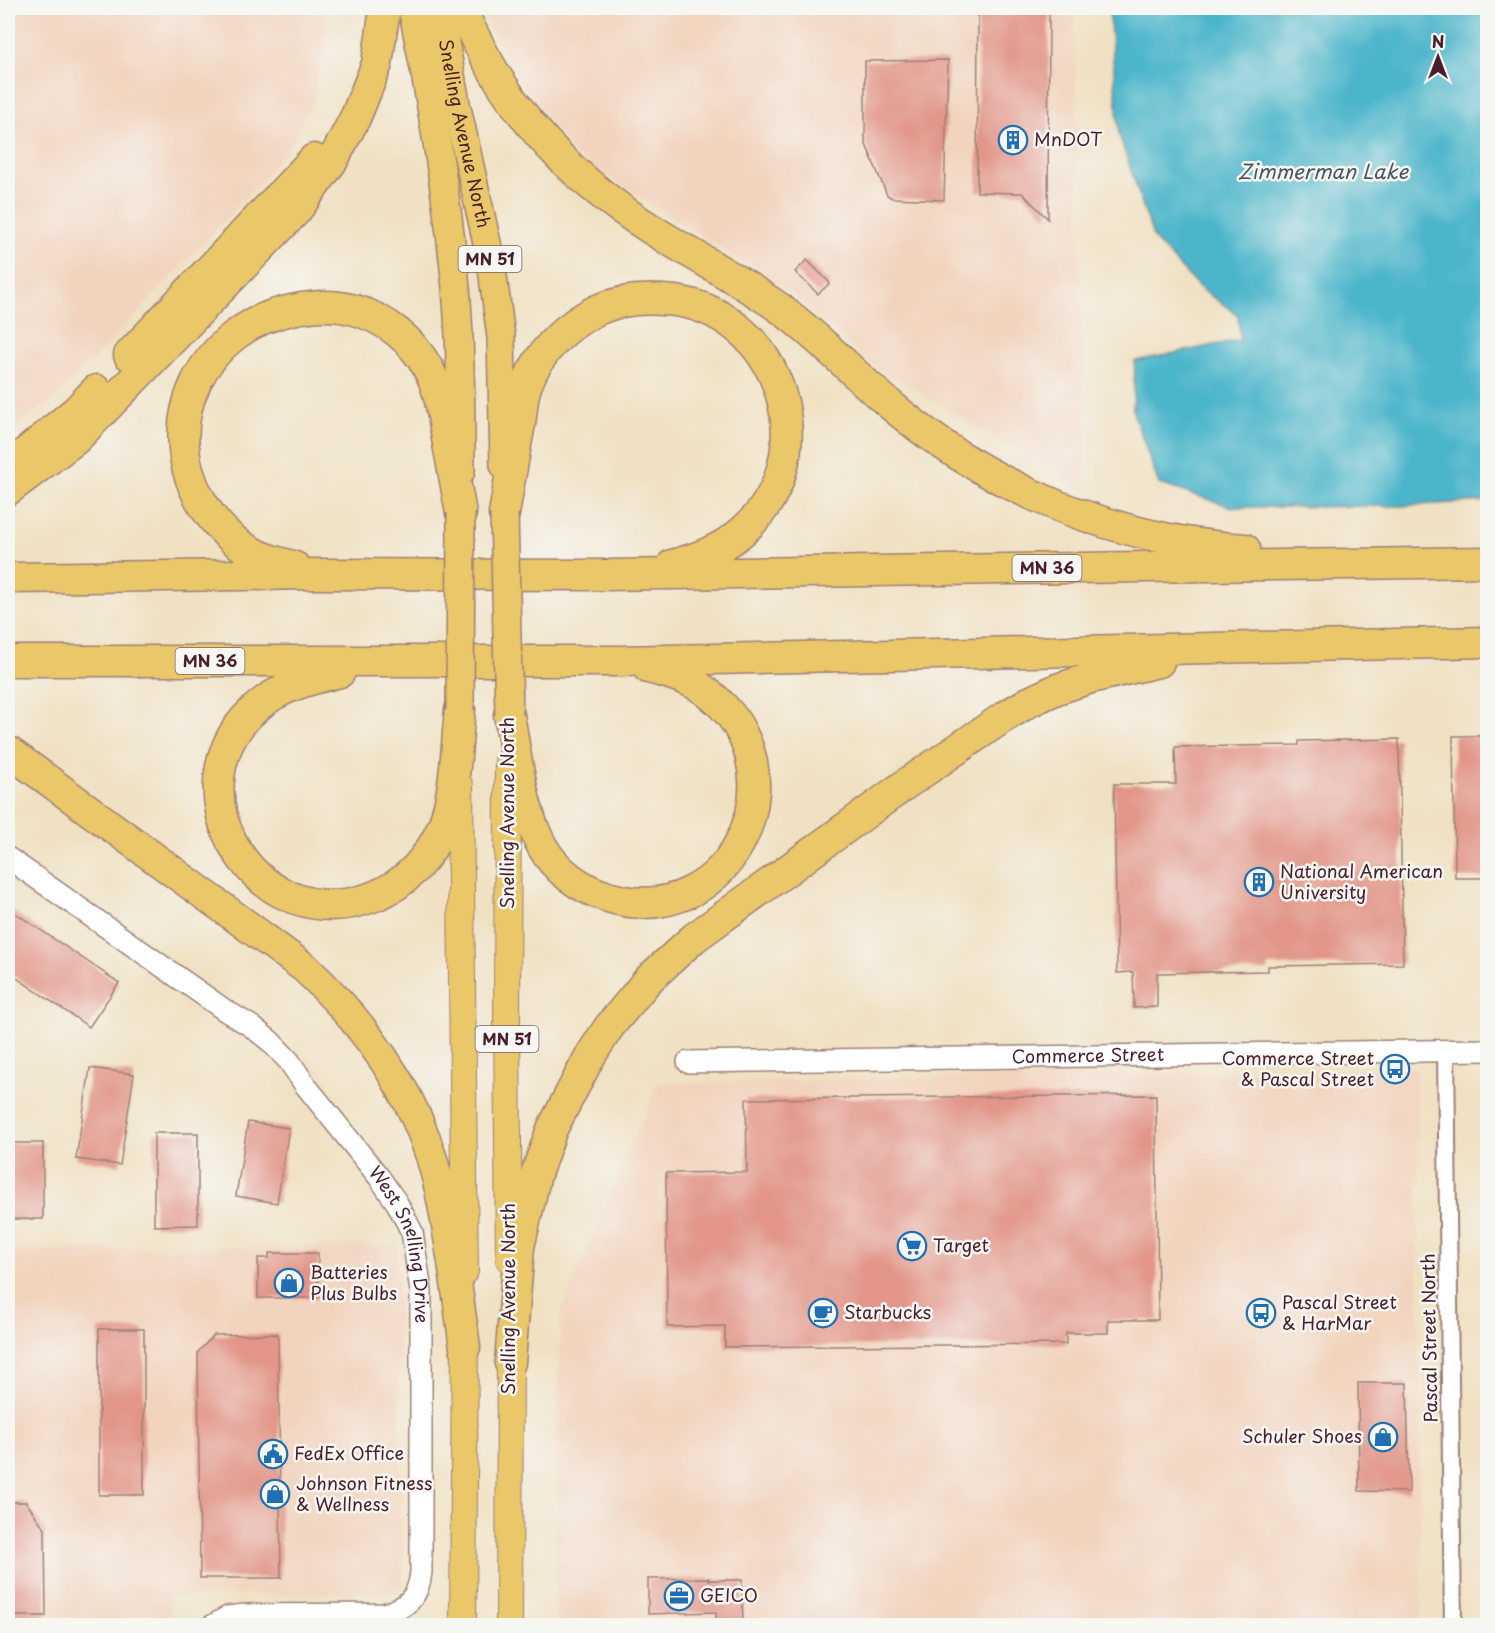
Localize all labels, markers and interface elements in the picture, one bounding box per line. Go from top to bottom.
north arrow [1408,27,1468,87]
text: N [1432,29,1444,53]
street label: Snelling Avenue North [433,37,498,230]
building icon: MnDOT [997,124,1029,156]
place label: MnDOT [1034,125,1103,152]
water label: Zimmerman Lake [1238,156,1409,186]
road number: MN 51 [458,246,522,272]
road number: MN 36 [1012,555,1082,581]
road number: MN 36 [176,648,244,674]
street label: Snelling Avenue North [493,717,520,909]
place label: National American University [1280,857,1443,905]
building icon: National American University [1243,866,1275,898]
road number: MN 51 [476,1026,538,1052]
street label: Commerce Street [1012,1040,1164,1069]
place label: Commerce Street & Pascal Street [1222,1044,1374,1092]
bus stop icon: Commerce Street & Pascal Street [1379,1053,1411,1085]
street label: West Snelling Drive [363,1159,436,1323]
street label: Snelling Avenue North [494,1203,521,1395]
supermarket icon: Target [896,1230,928,1262]
place label: Target [933,1231,989,1258]
street label: Pascal Street North [1414,1253,1443,1423]
place label: Batteries Plus Bulbs [310,1258,397,1306]
shop icon: Batteries Plus Bulbs [273,1267,305,1299]
place label: Pascal Street & HarMar [1282,1288,1397,1336]
cafe icon: Starbucks [807,1297,839,1329]
bus stop icon: Pascal Street & HarMar [1245,1297,1277,1329]
place label: Starbucks [844,1298,931,1325]
shop icon: Schuler Shoes [1367,1421,1399,1453]
place label: Schuler Shoes [1242,1422,1362,1449]
public building icon: FedEx Office [257,1438,289,1470]
place label: FedEx Office [294,1439,404,1466]
place label: Johnson Fitness & Wellness [296,1469,432,1517]
shop icon: Johnson Fitness & Wellness [259,1478,291,1510]
office icon: GEICO [663,1580,695,1612]
place label: GEICO [700,1581,758,1608]

